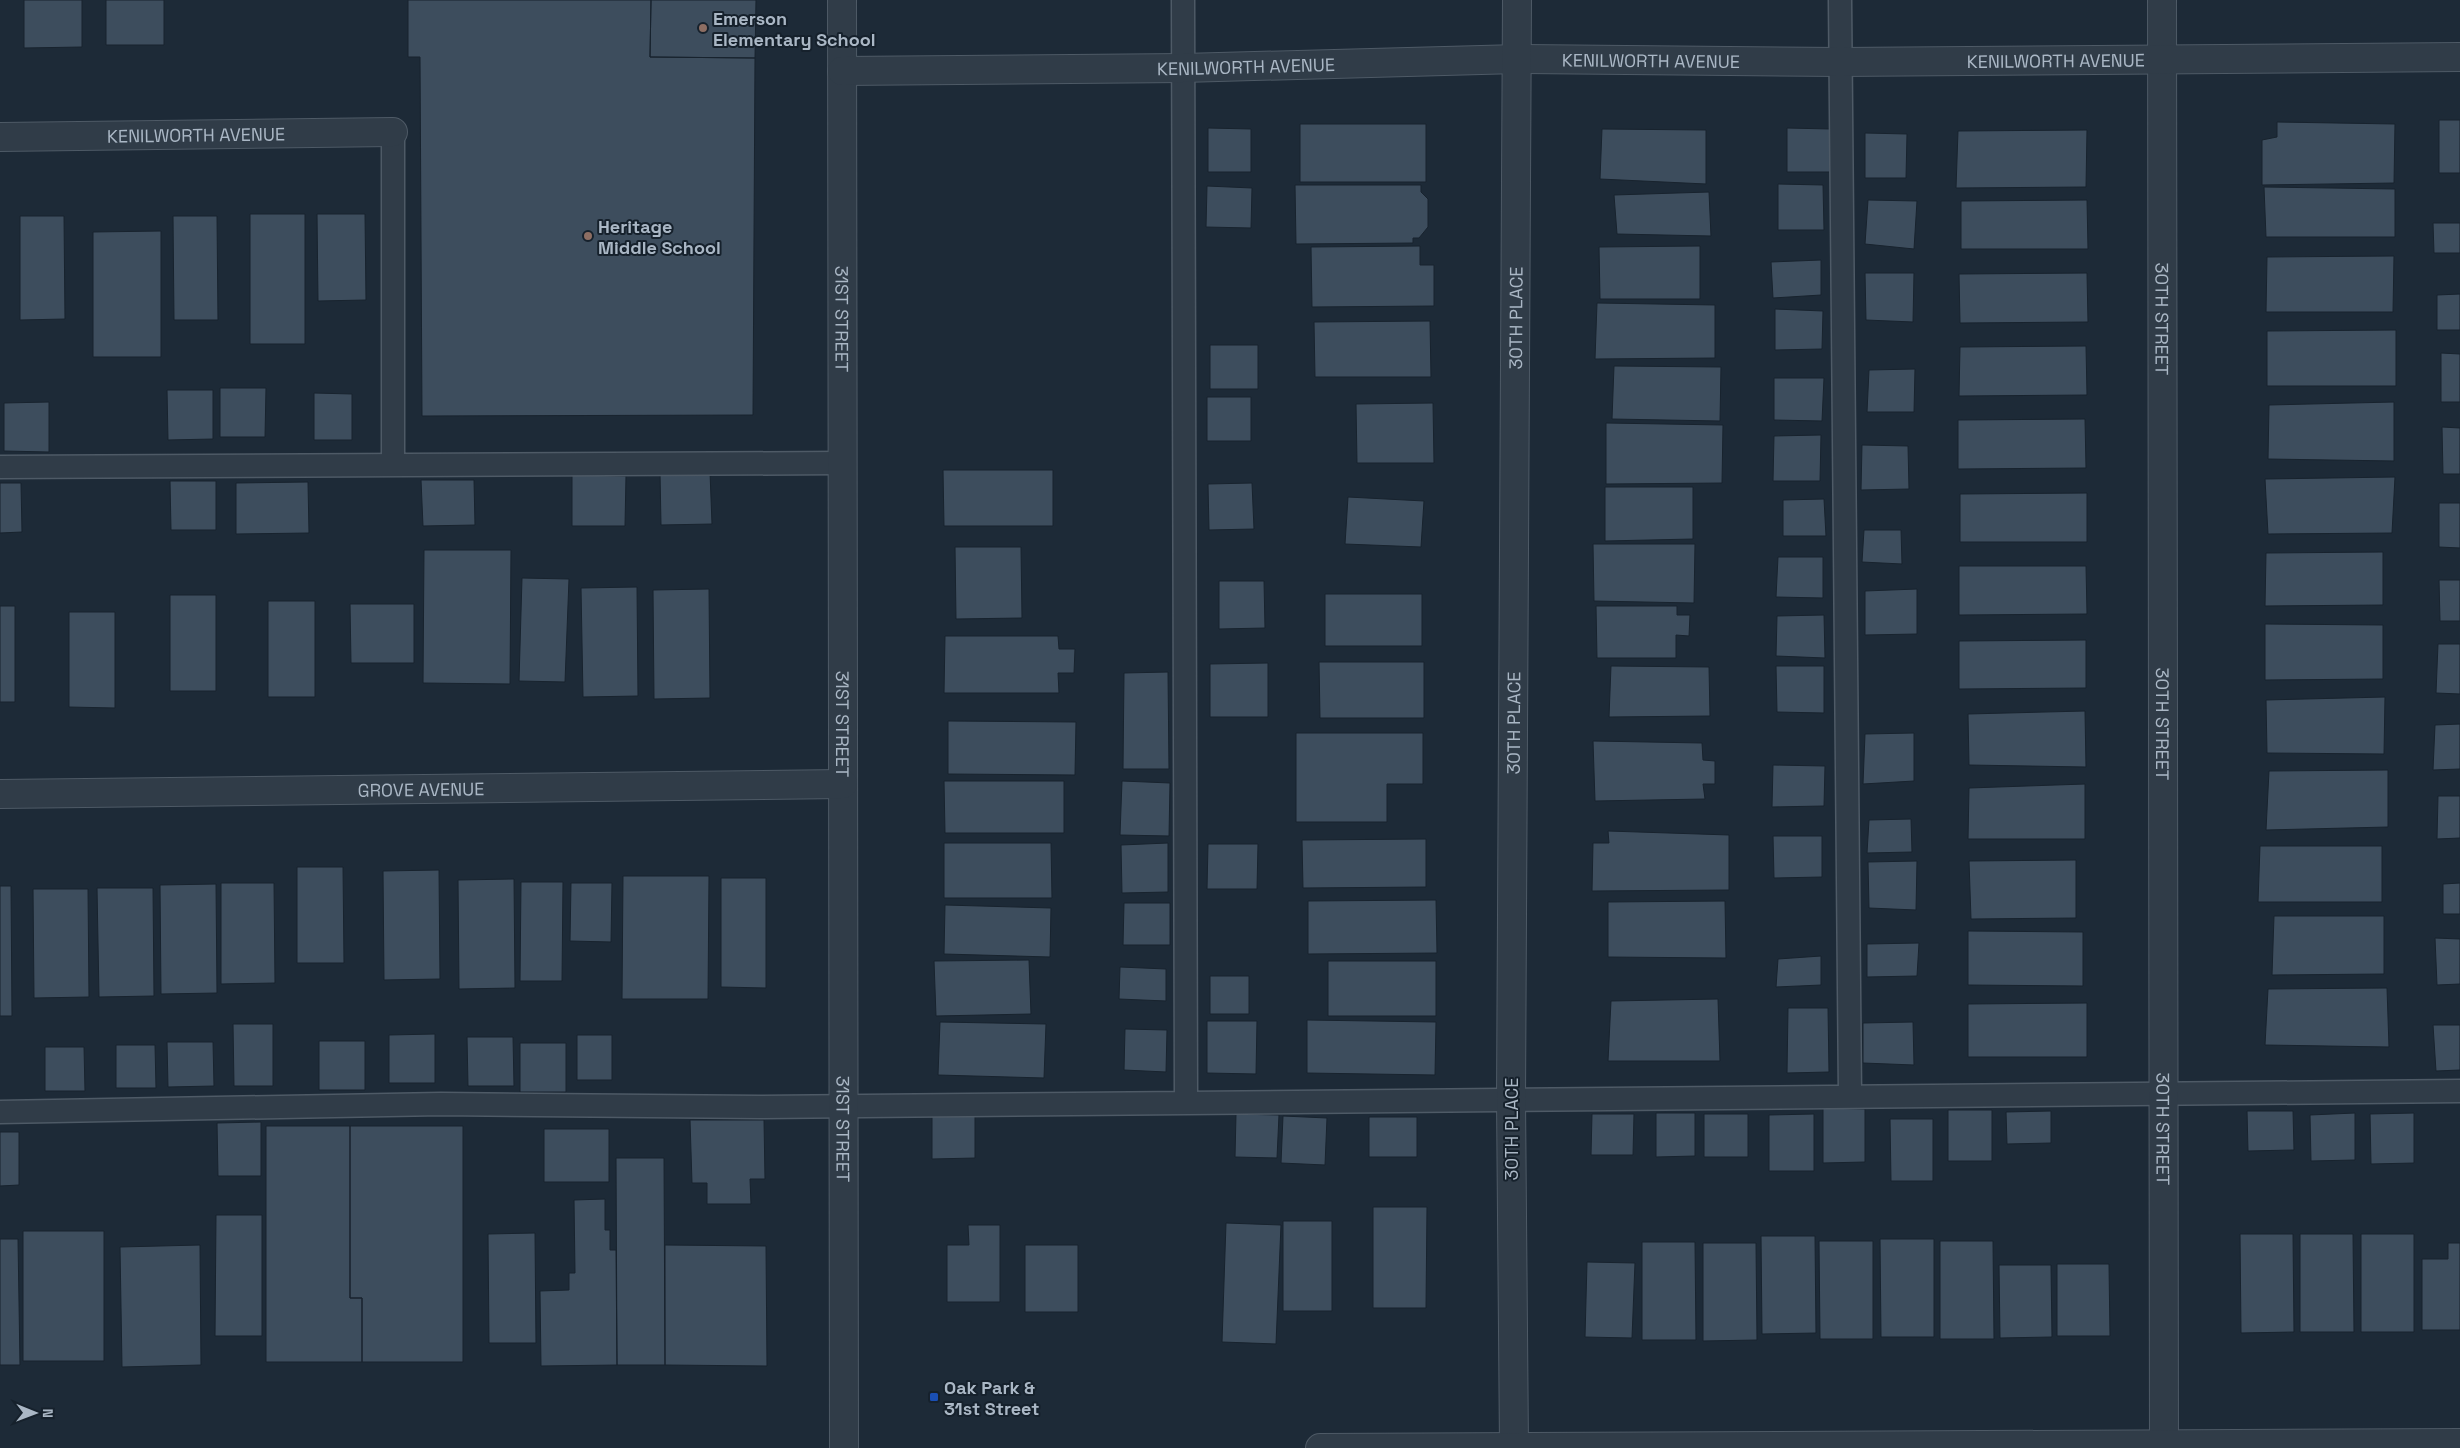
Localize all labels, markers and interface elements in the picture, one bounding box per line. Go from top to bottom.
place label: Emerson Elementary School [713,7,876,51]
marker: Emerson Elementary School [697,22,709,34]
street label: KENILWORTH AVENUE [1562,48,1740,73]
street label: KENILWORTH AVENUE [1967,48,2145,72]
street label: KENILWORTH AVENUE [1157,52,1335,80]
street label: KENILWORTH AVENUE [107,122,285,147]
place label: Heritage Middle School [598,215,721,259]
marker: Heritage Middle School [582,230,594,242]
street label: 30TH STREET [2151,263,2174,376]
street label: 31ST STREET [831,266,854,373]
street label: 30TH PLACE [1503,266,1527,370]
street label: 30TH STREET [2151,668,2175,781]
street label: 31ST STREET [831,671,855,778]
street label: 30TH PLACE [1501,671,1525,775]
street label: GROVE AVENUE [358,777,484,801]
street label: 30TH STREET [2152,1073,2175,1186]
street label: 31ST STREET [832,1076,855,1183]
street label: 30TH PLACE [1500,1078,1523,1180]
place label: Oak Park & 31st Street [944,1376,1039,1420]
north arrow [10,1388,60,1438]
marker: Oak Park & 31st Street [928,1391,940,1403]
text: N [39,1408,57,1418]

